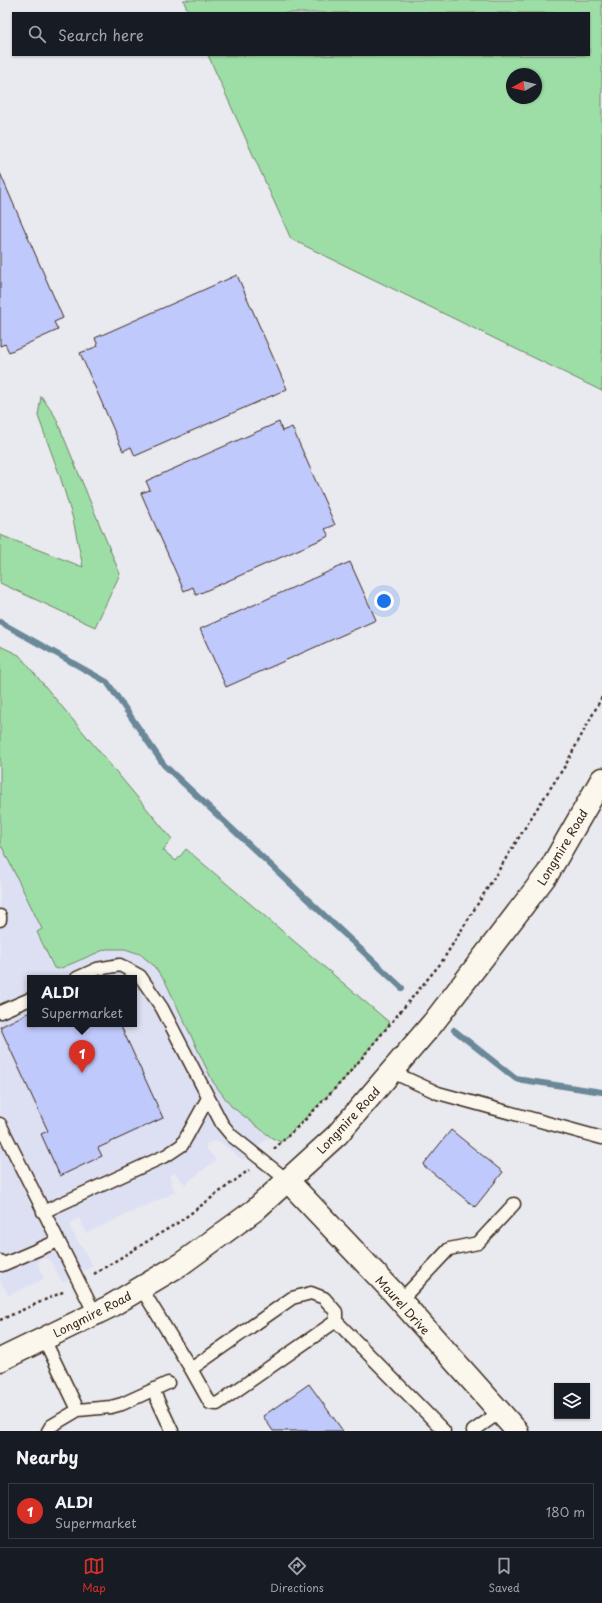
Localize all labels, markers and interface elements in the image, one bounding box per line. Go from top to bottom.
search box [12,12,590,56]
icon: search [26,23,48,45]
text: Search here [58,23,144,46]
north arrow [506,68,542,104]
your location [374,591,394,611]
street label: Longmire Road [532,806,592,888]
popup [27,975,137,1027]
text: ALDI [41,980,79,1003]
text: Supermarket [41,1003,123,1022]
pin: 1 [69,1040,95,1073]
street label: Longmire Road [312,1082,384,1158]
street label: Maurel Drive [372,1272,434,1338]
street label: Longmire Road [50,1286,134,1342]
map controls [554,1383,590,1419]
button: layers [554,1383,590,1419]
text: Nearby [16,1444,78,1470]
text: ALDI [55,1490,93,1513]
text: 1 [27,1502,33,1521]
text: 180 m [546,1502,585,1521]
text: Supermarket [55,1513,137,1532]
tab: Map [82,1555,106,1596]
tab: Directions [270,1555,324,1596]
tab: Saved [488,1555,520,1596]

